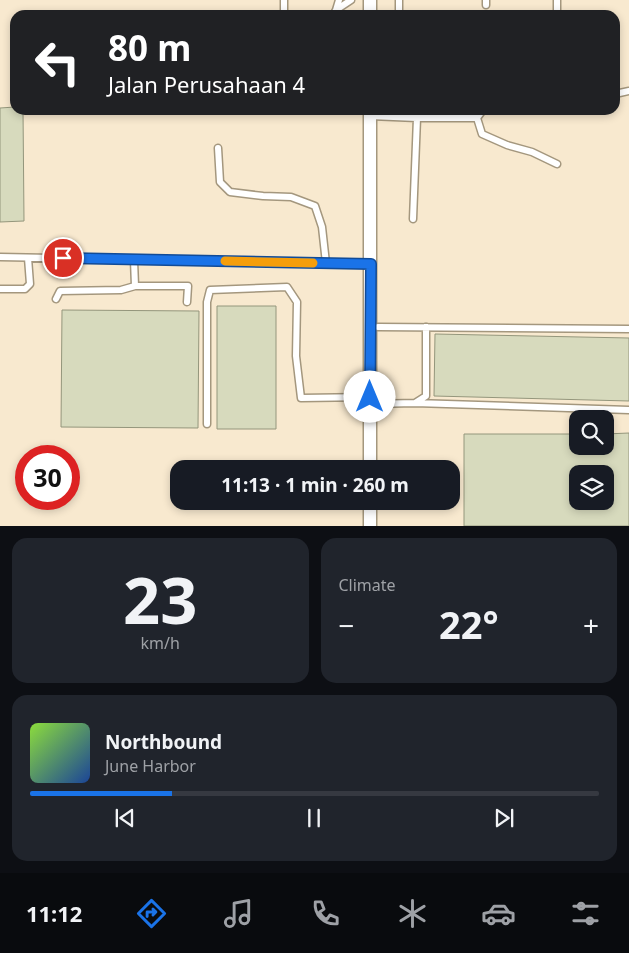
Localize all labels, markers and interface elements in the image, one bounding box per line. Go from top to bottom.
text: 80 m [108,24,191,71]
icon: left [25,30,90,95]
text: Jalan Perusahaan 4 [108,69,305,99]
pin [42,237,84,279]
icon: arrive [49,244,77,272]
position arrow [343,370,395,422]
map controls [569,410,614,510]
button: search [569,410,614,455]
speed limit sign: 30 [15,445,80,510]
button: layers [569,465,614,510]
text: 11:13 · 1 min · 260 m [221,472,409,498]
text: 23 [123,555,197,643]
text: Climate [339,574,396,596]
text: 22° [439,598,499,650]
text: − [339,606,355,644]
text: + [583,606,599,644]
text: km/h [141,632,180,654]
text: Northbound [105,729,222,755]
text: June Harbor [105,755,196,777]
icon: previous [111,804,139,832]
icon: pause [300,804,328,832]
icon: next [490,804,518,832]
icon: directions [134,896,169,931]
icon: music [221,896,256,931]
icon: phone [308,896,343,931]
icon: climate [395,896,430,931]
icon: car [481,896,516,931]
icon: filters [568,896,603,931]
text: 11:12 [26,898,82,928]

